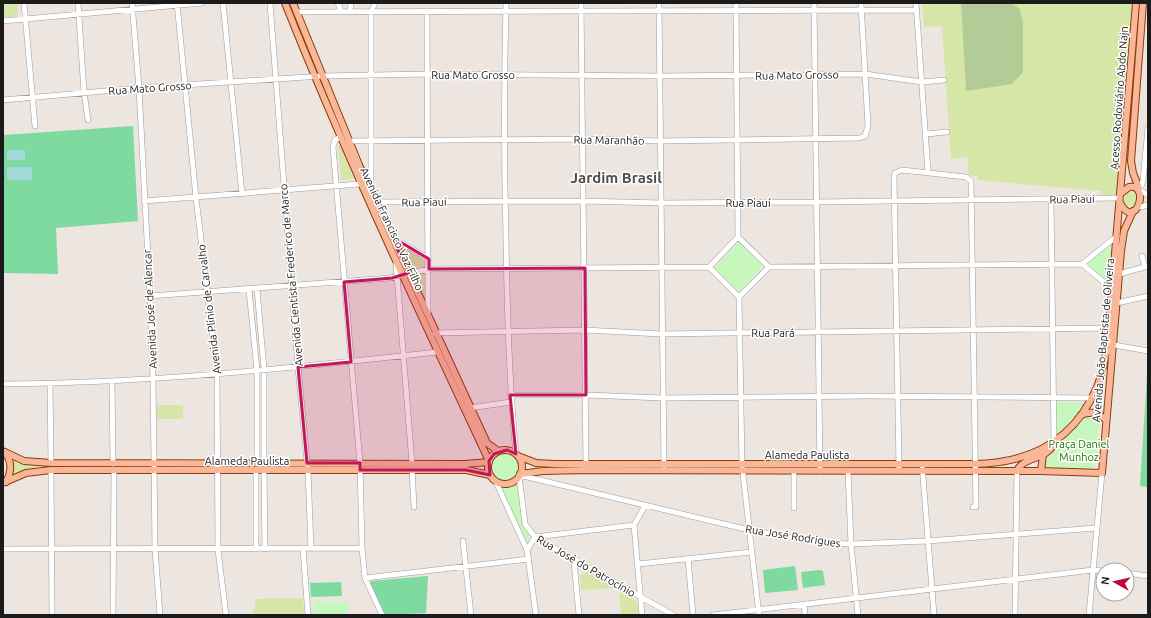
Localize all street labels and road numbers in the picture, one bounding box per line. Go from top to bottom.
street label: Acesso Rodoviário Abdo Najn [1108,26,1130,170]
street label: Rua Mato Grosso [755,68,839,82]
street label: Rua Mato Grosso [431,69,515,81]
street label: Rua Mato Grosso [108,79,192,97]
street label: Rua Maranhão [573,133,645,147]
street label: Avenida Francisco Vaz Filho [358,166,426,292]
street label: Avenida Cientista Frederico de Marco [277,183,305,367]
street label: Rua Piauí [1049,193,1095,205]
street label: Rua Piauí [401,196,447,208]
street label: Rua Piauí [725,197,771,209]
street label: Avenida Plínio de Carvalho [195,244,223,374]
street label: Avenida José de Alencar [141,248,159,369]
street label: Avenida João Baptista de Oliveira [1090,257,1116,423]
street label: Rua Pará [751,327,795,339]
street label: Alameda Paulista [765,449,849,461]
street label: Alameda Paulista [205,455,289,467]
street label: Rua José Rodrigues [744,523,842,550]
street label: Rua José do Patrocínio [534,533,638,599]

